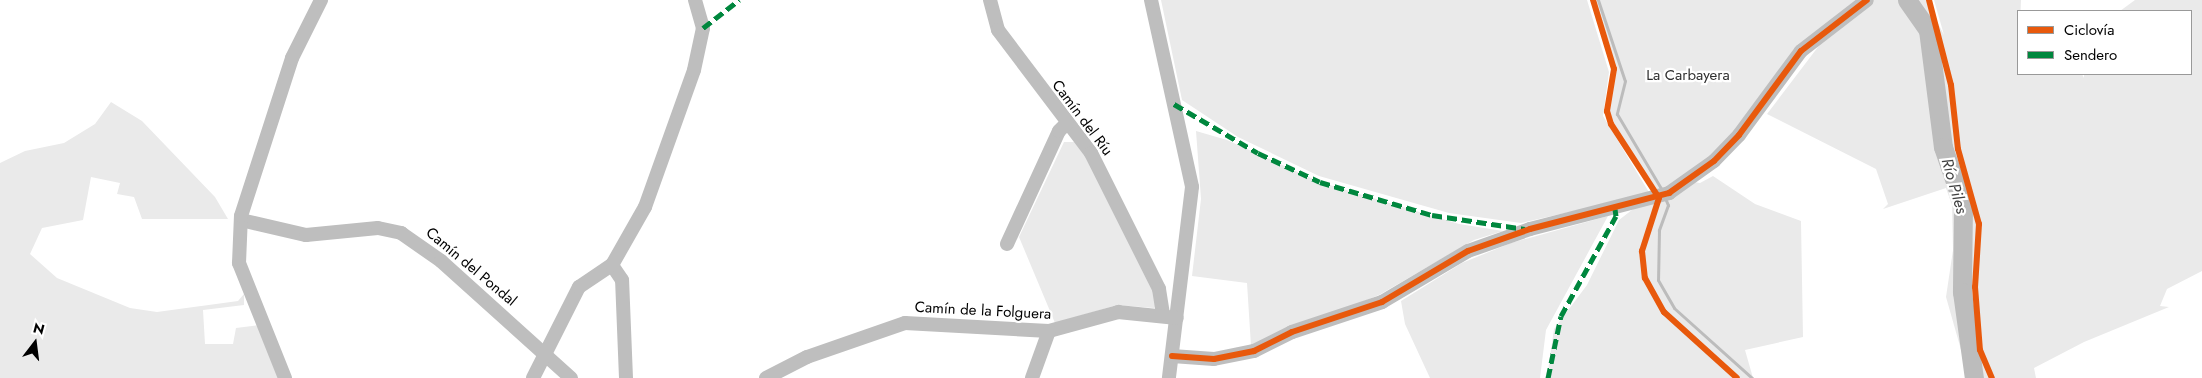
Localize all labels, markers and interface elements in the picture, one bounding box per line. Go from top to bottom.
legend [2017,10,2192,75]
text: Ciclovía [2064,19,2114,41]
text: Sendero [2064,44,2117,66]
park label: La Carbayera [1646,67,1730,85]
street label: Camín del Ríu [1048,77,1116,159]
water label: Río Piles [1937,156,1971,216]
street label: Camín del Pondal [422,224,520,310]
street label: Camín de la Folguera [914,298,1052,324]
text: N [31,317,47,340]
north arrow [10,318,60,368]

